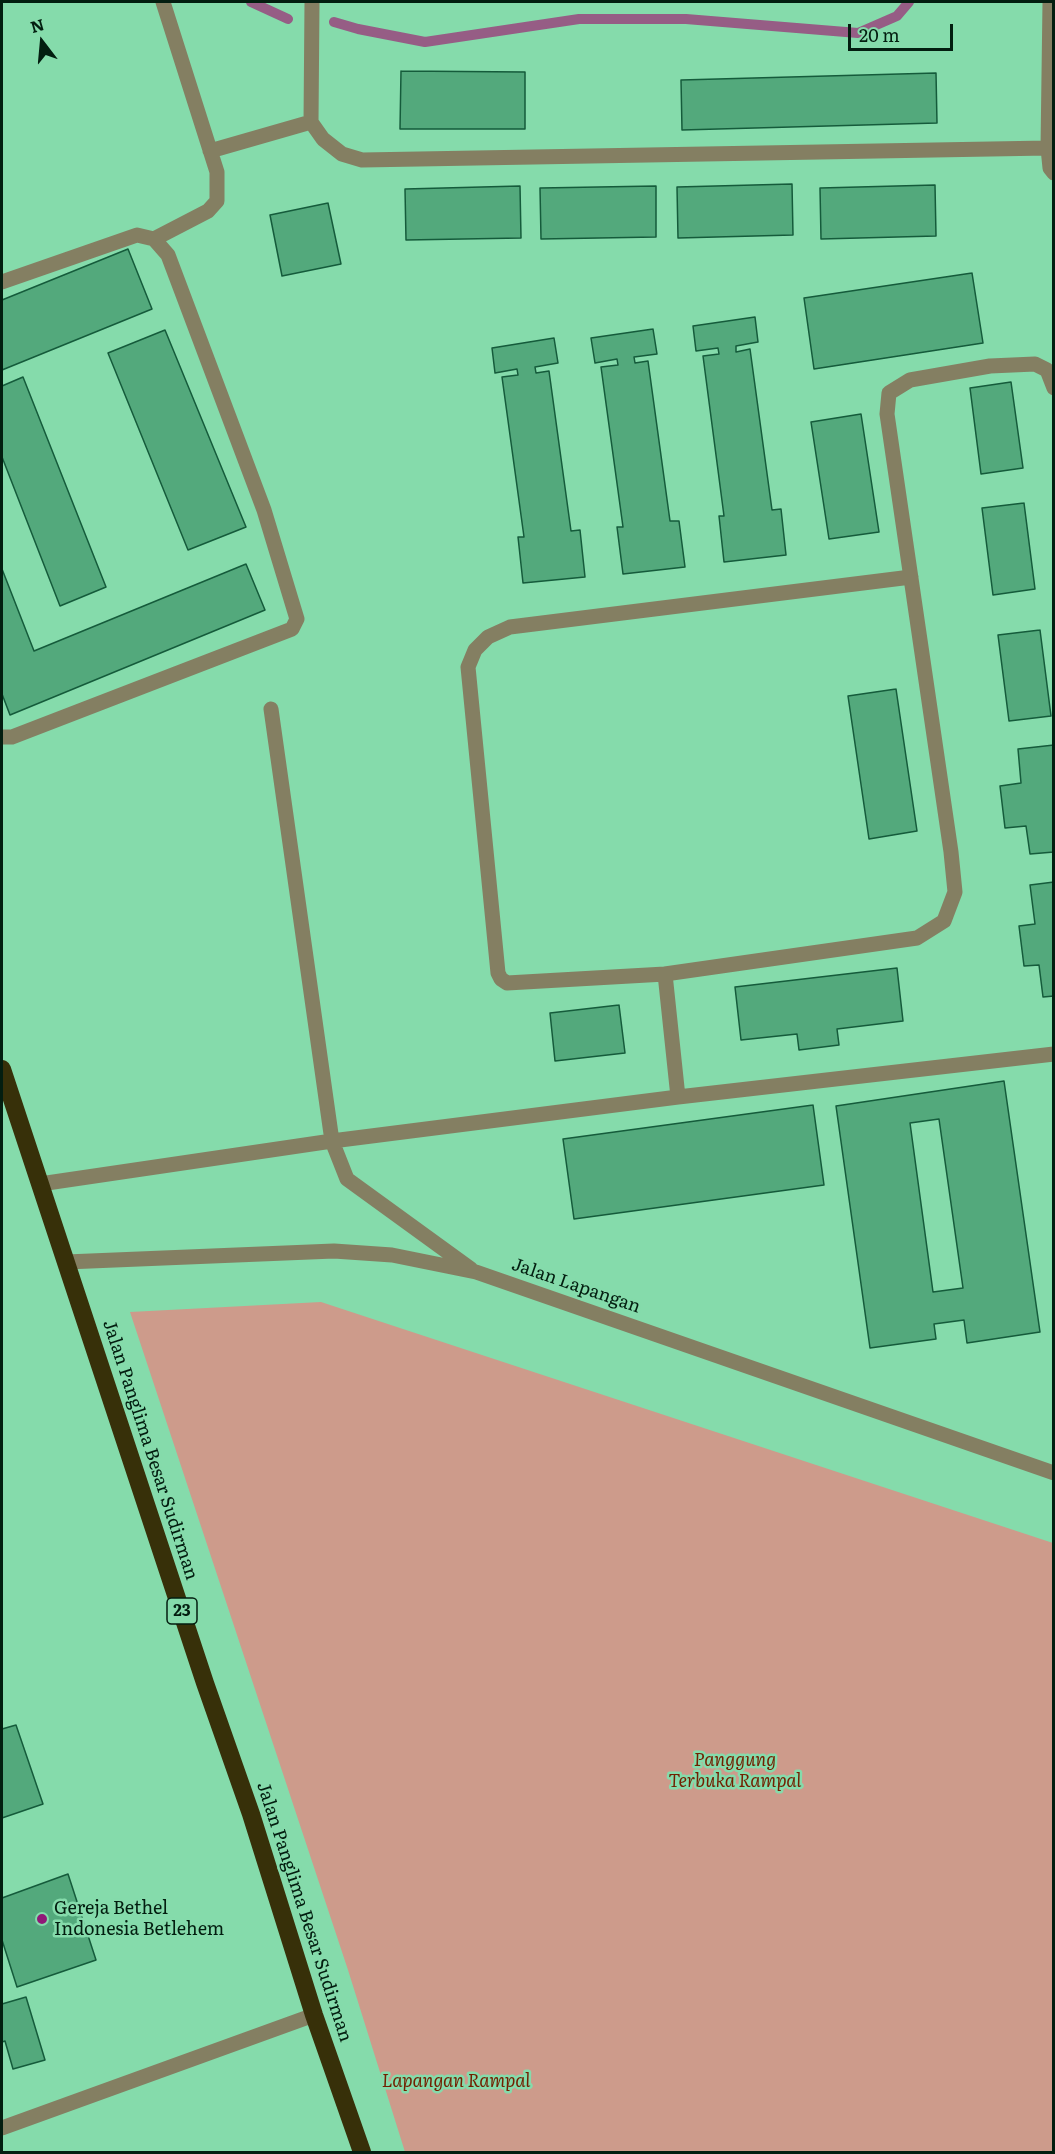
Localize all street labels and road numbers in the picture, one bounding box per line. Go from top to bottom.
street label: Jalan Lapangan [509,1254,643,1318]
street label: Jalan Panglima Besar Sudirman [98,1317,202,1583]
road number: 23 [167,1598,197,1624]
street label: Jalan Panglima Besar Sudirman [252,1779,356,2045]

